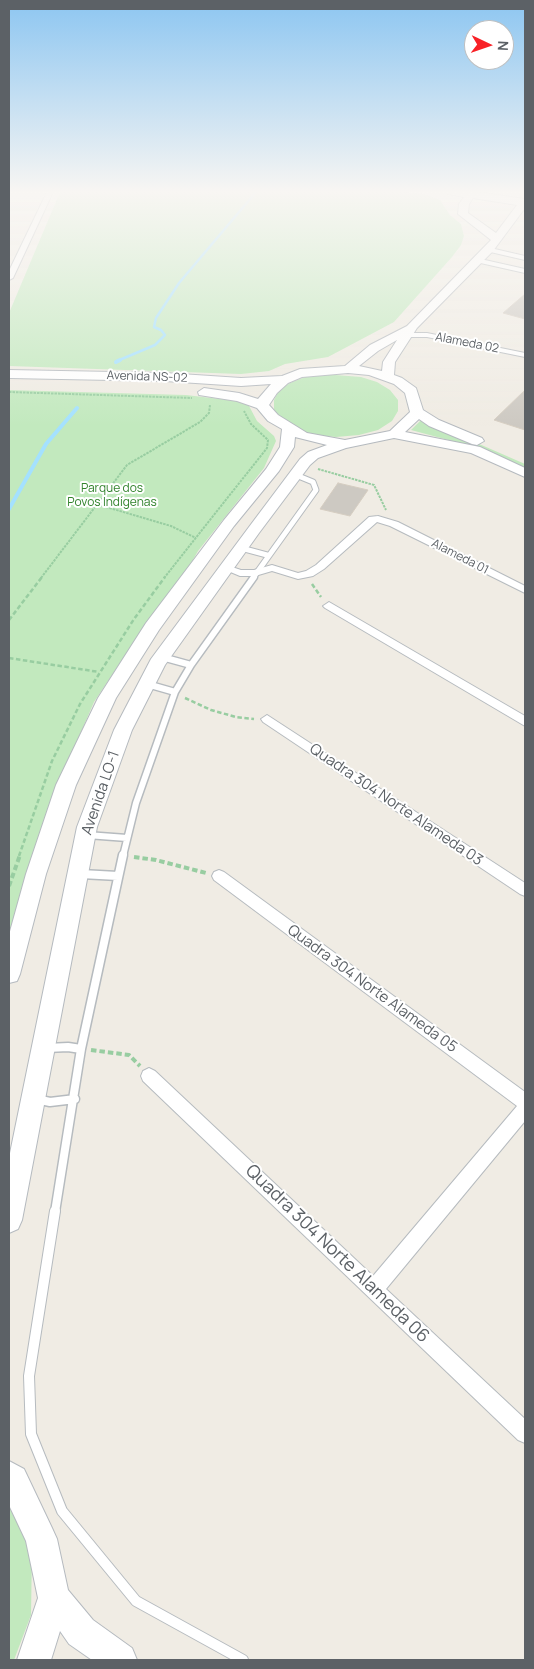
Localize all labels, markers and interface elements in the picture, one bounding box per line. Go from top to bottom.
north arrow [464,20,514,70]
text: N [494,40,513,51]
street label: Alameda 02 [434,330,500,356]
street label: Avenida NS-02 [106,368,188,386]
park label: Parque dos Povos Indígenas [67,482,157,510]
street label: Alameda 01 [429,536,491,578]
street label: Quadra 304 Norte Alameda 03 [306,740,486,870]
street label: Avenida LO-1 [78,749,124,837]
street label: Quadra 304 Norte Alameda 05 [284,921,460,1057]
street label: Quadra 304 Norte Alameda 06 [241,1160,433,1348]

